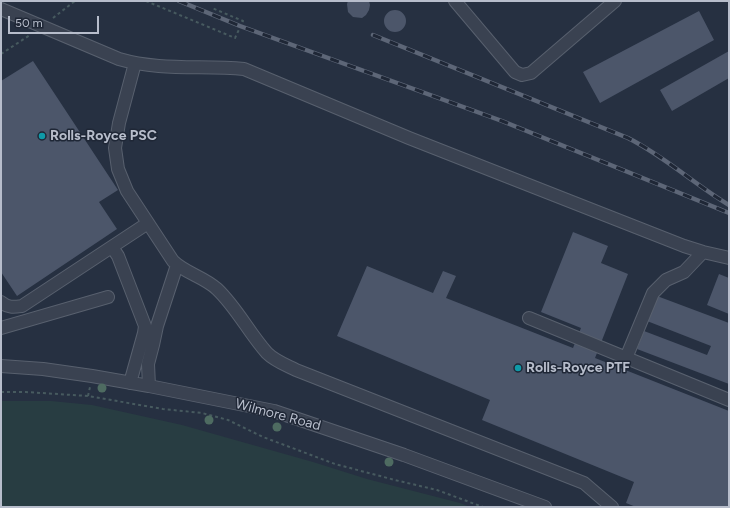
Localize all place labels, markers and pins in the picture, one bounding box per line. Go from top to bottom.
place label: Rolls-Royce PSC [50,128,157,144]
marker: Rolls-Royce PSC [37,131,47,141]
place label: Rolls-Royce PTF [526,360,630,376]
marker: Rolls-Royce PTF [513,363,523,373]

